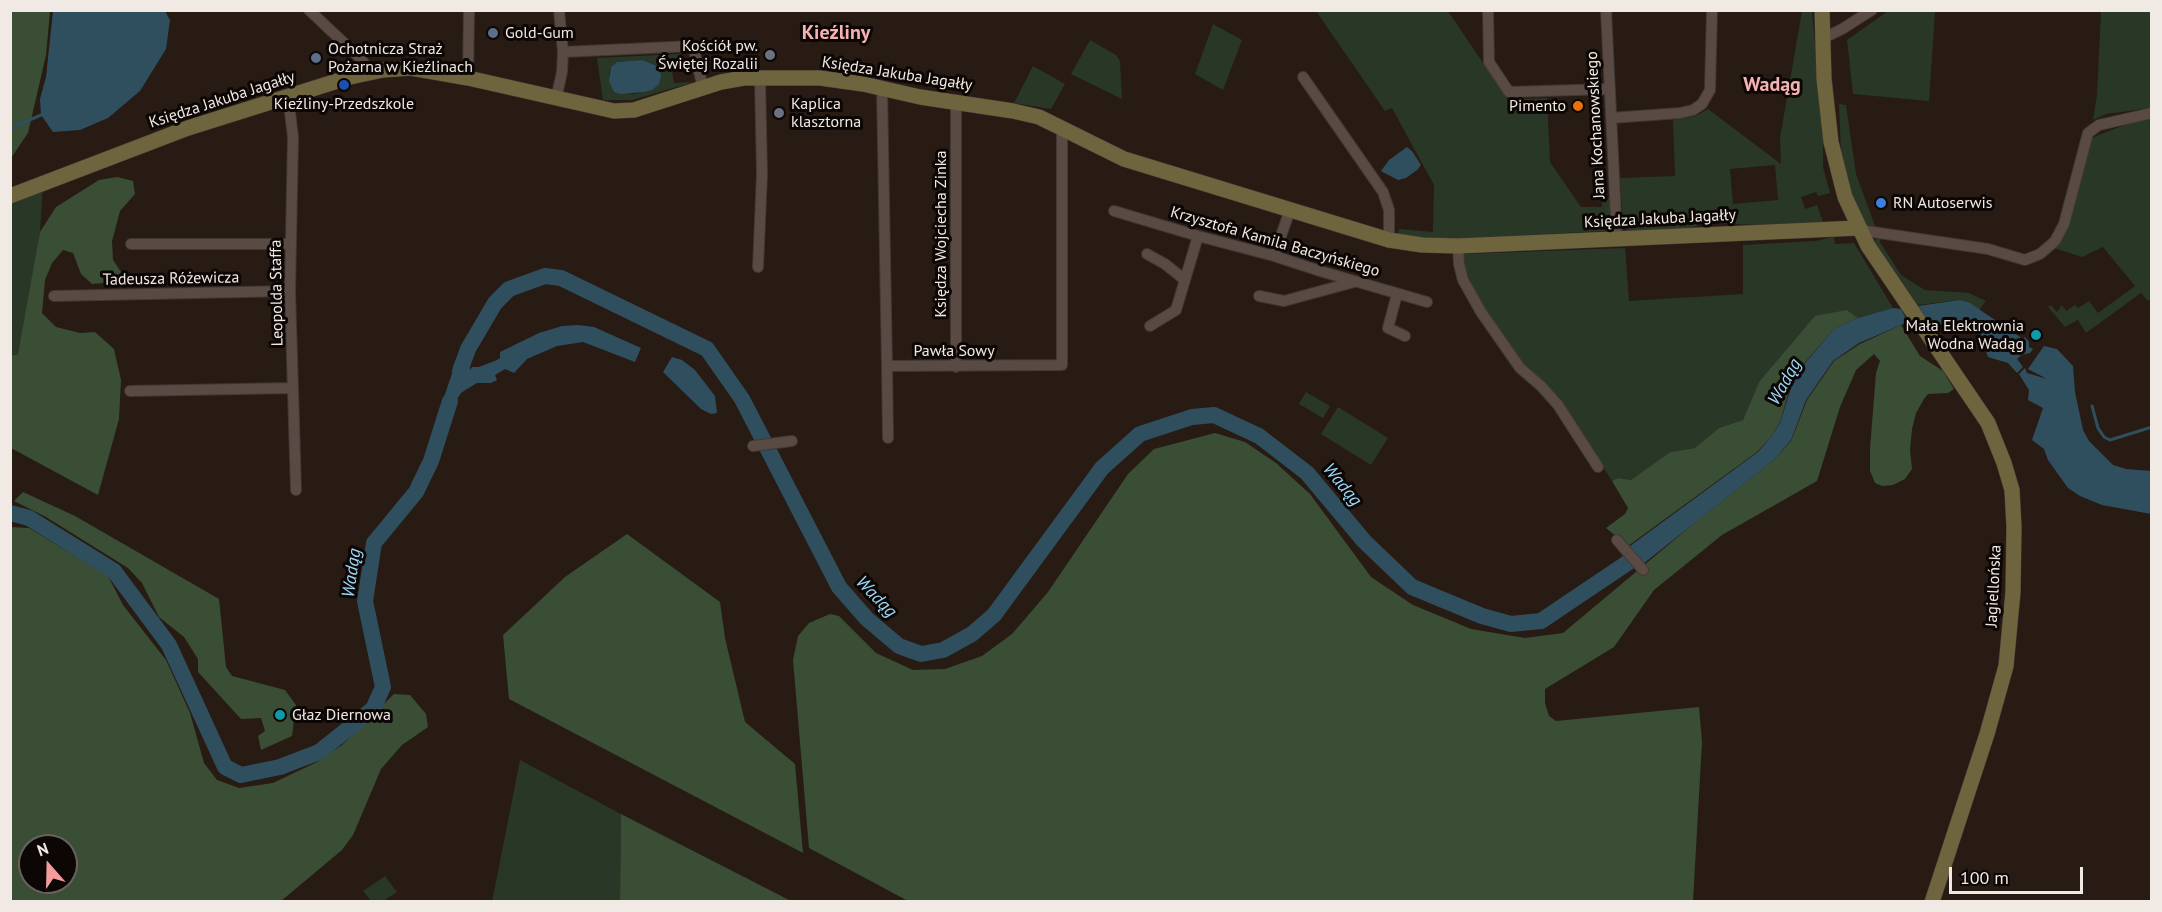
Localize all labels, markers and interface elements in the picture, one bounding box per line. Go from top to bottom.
district label: Kieźliny [802,21,870,45]
place label: Gold-Gum [505,23,574,43]
marker: Gold-Gum [486,26,500,40]
place label: Kościół pw. Świętej Rozalii [658,36,758,74]
place label: Ochotnicza Straż Pożarna w Kieźlinach [328,39,473,77]
marker: Kościół pw. Świętej Rozalii [763,48,777,62]
marker: Ochotnicza Straż Pożarna w Kieźlinach [309,51,323,65]
street label: Jana Kochanowskiego [1583,51,1609,199]
street label: Księdza Jakuba Jagałły [820,53,974,95]
street label: Księdza Jakuba Jagałły [147,67,297,133]
district label: Wadąg [1743,73,1801,97]
marker: Kieźliny-Przedszkole [337,78,351,92]
place label: Kieźliny-Przedszkole [274,94,414,114]
place label: Kaplica klasztorna [791,94,861,132]
place label: Pimento [1509,96,1566,116]
marker: Pimento [1571,99,1585,113]
marker: Kaplica klasztorna [772,106,786,120]
street label: Księdza Wojciecha Zinka [931,151,951,317]
place label: RN Autoserwis [1893,193,1992,213]
marker: RN Autoserwis [1874,196,1888,210]
street label: Krzysztofa Kamila Baczyńskiego [1168,203,1382,281]
street label: Księdza Jakuba Jagałły [1584,205,1736,233]
street label: Leopolda Staffa [266,240,288,346]
street label: Tadeusza Różewicza [103,268,239,290]
place label: Mała Elektrownia Wodna Wadąg [1905,316,2024,354]
marker: Mała Elektrownia Wodna Wadąg [2029,328,2043,342]
street label: Pawła Sowy [913,341,995,361]
water label: Wadąg [1764,355,1806,409]
water label: Wadąg [1318,459,1366,511]
street label: Jagiellońska [1982,544,2006,628]
water label: Wadąg [338,547,366,599]
water label: Wadąg [851,572,901,622]
place label: Głaz Diernowa [292,705,391,725]
marker: Głaz Diernowa [273,708,287,722]
north arrow [18,834,78,894]
text: N [34,838,51,860]
scale bar [1952,855,2086,893]
text: 100 m [1960,866,2009,889]

